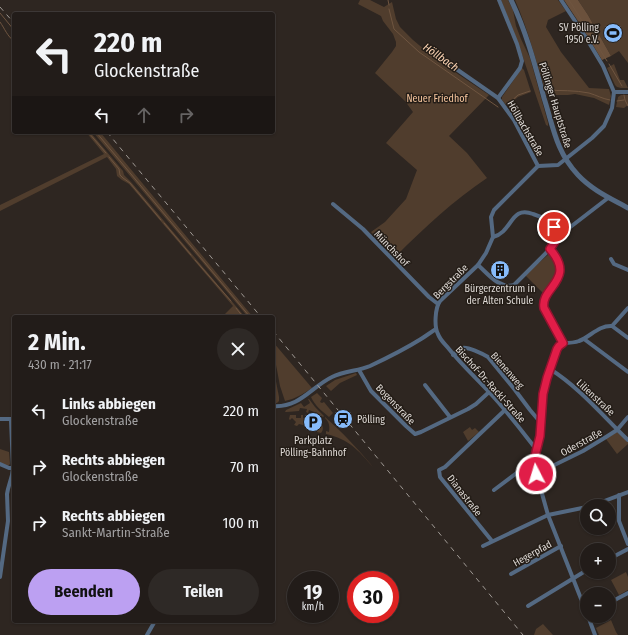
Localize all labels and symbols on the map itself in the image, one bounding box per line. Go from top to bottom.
place label: SV Pölling 1950 e.V. [559,22,599,46]
sports icon: SV Pölling 1950 e.V. [602,22,624,44]
water label: Höllbach [421,41,461,74]
street label: Pöllinger Hauptstraße [536,61,574,150]
park label: Neuer Friedhof [407,93,468,105]
street label: Höllbachstraße [504,99,546,158]
pin [537,210,571,244]
street label: Münchshof [371,228,412,270]
building icon: Bürgerzentrum in der Alten Schule [489,259,511,281]
street label: Bergstraße [431,262,471,302]
place label: Bürgerzentrum in der Alten Schule [465,283,535,307]
street label: Bischof-Dr.-Rackl-Straße [453,344,528,426]
street label: Bienenweg [488,350,527,392]
street label: Lilienstraße [574,377,617,419]
street label: Bogenstraße [373,382,417,427]
station icon: Pölling [332,408,354,430]
parking icon: Parkplatz Pölling-Bahnhof [302,411,324,433]
place label: Pölling [357,414,385,426]
street label: Oderstraße [559,426,604,459]
place label: Parkplatz Pölling-Bahnhof [280,435,347,459]
position arrow [515,453,557,495]
street label: Dianastraße [444,473,484,519]
street label: Hegerpfad [511,538,554,569]
speed limit sign: 30 [347,571,399,623]

